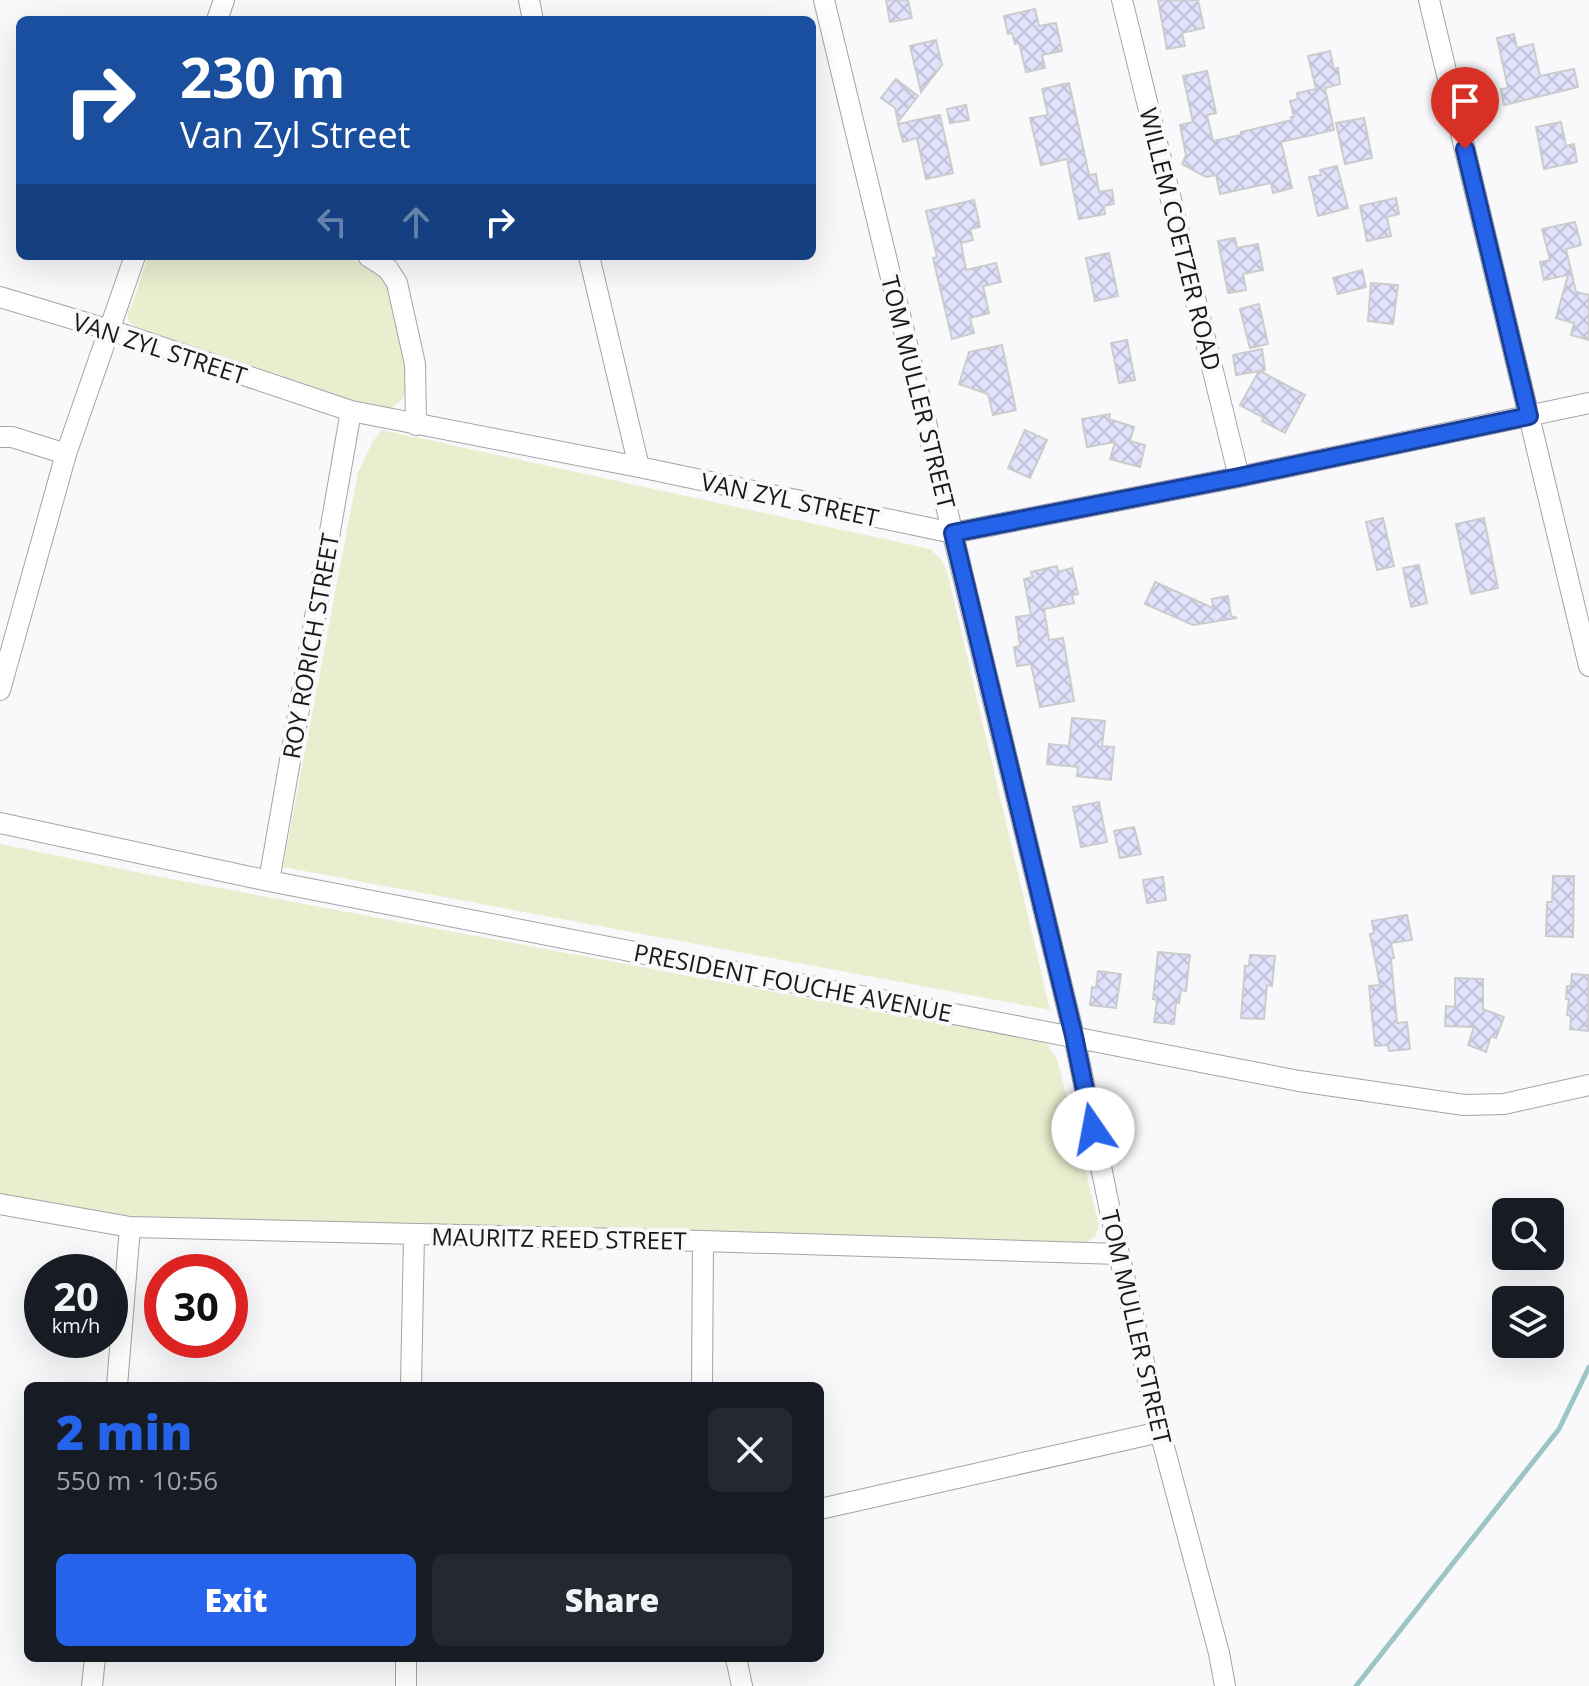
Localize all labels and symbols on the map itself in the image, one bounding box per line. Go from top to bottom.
pin [1431,67,1499,149]
street label: WILLEM COETZER ROAD [1132,104,1230,374]
street label: TOM MULLER STREET [874,272,964,512]
street label: VAN ZYL STREET [69,304,251,392]
street label: VAN ZYL STREET [698,464,882,534]
street label: ROY RORICH STREET [274,531,346,761]
street label: PRESIDENT FOUCHE AVENUE [631,935,955,1029]
position arrow [1051,1087,1135,1171]
street label: TOM MULLER STREET [1094,1207,1180,1447]
street label: MAURITZ REED STREET [431,1219,687,1257]
speed limit sign: 30 [144,1254,248,1358]

